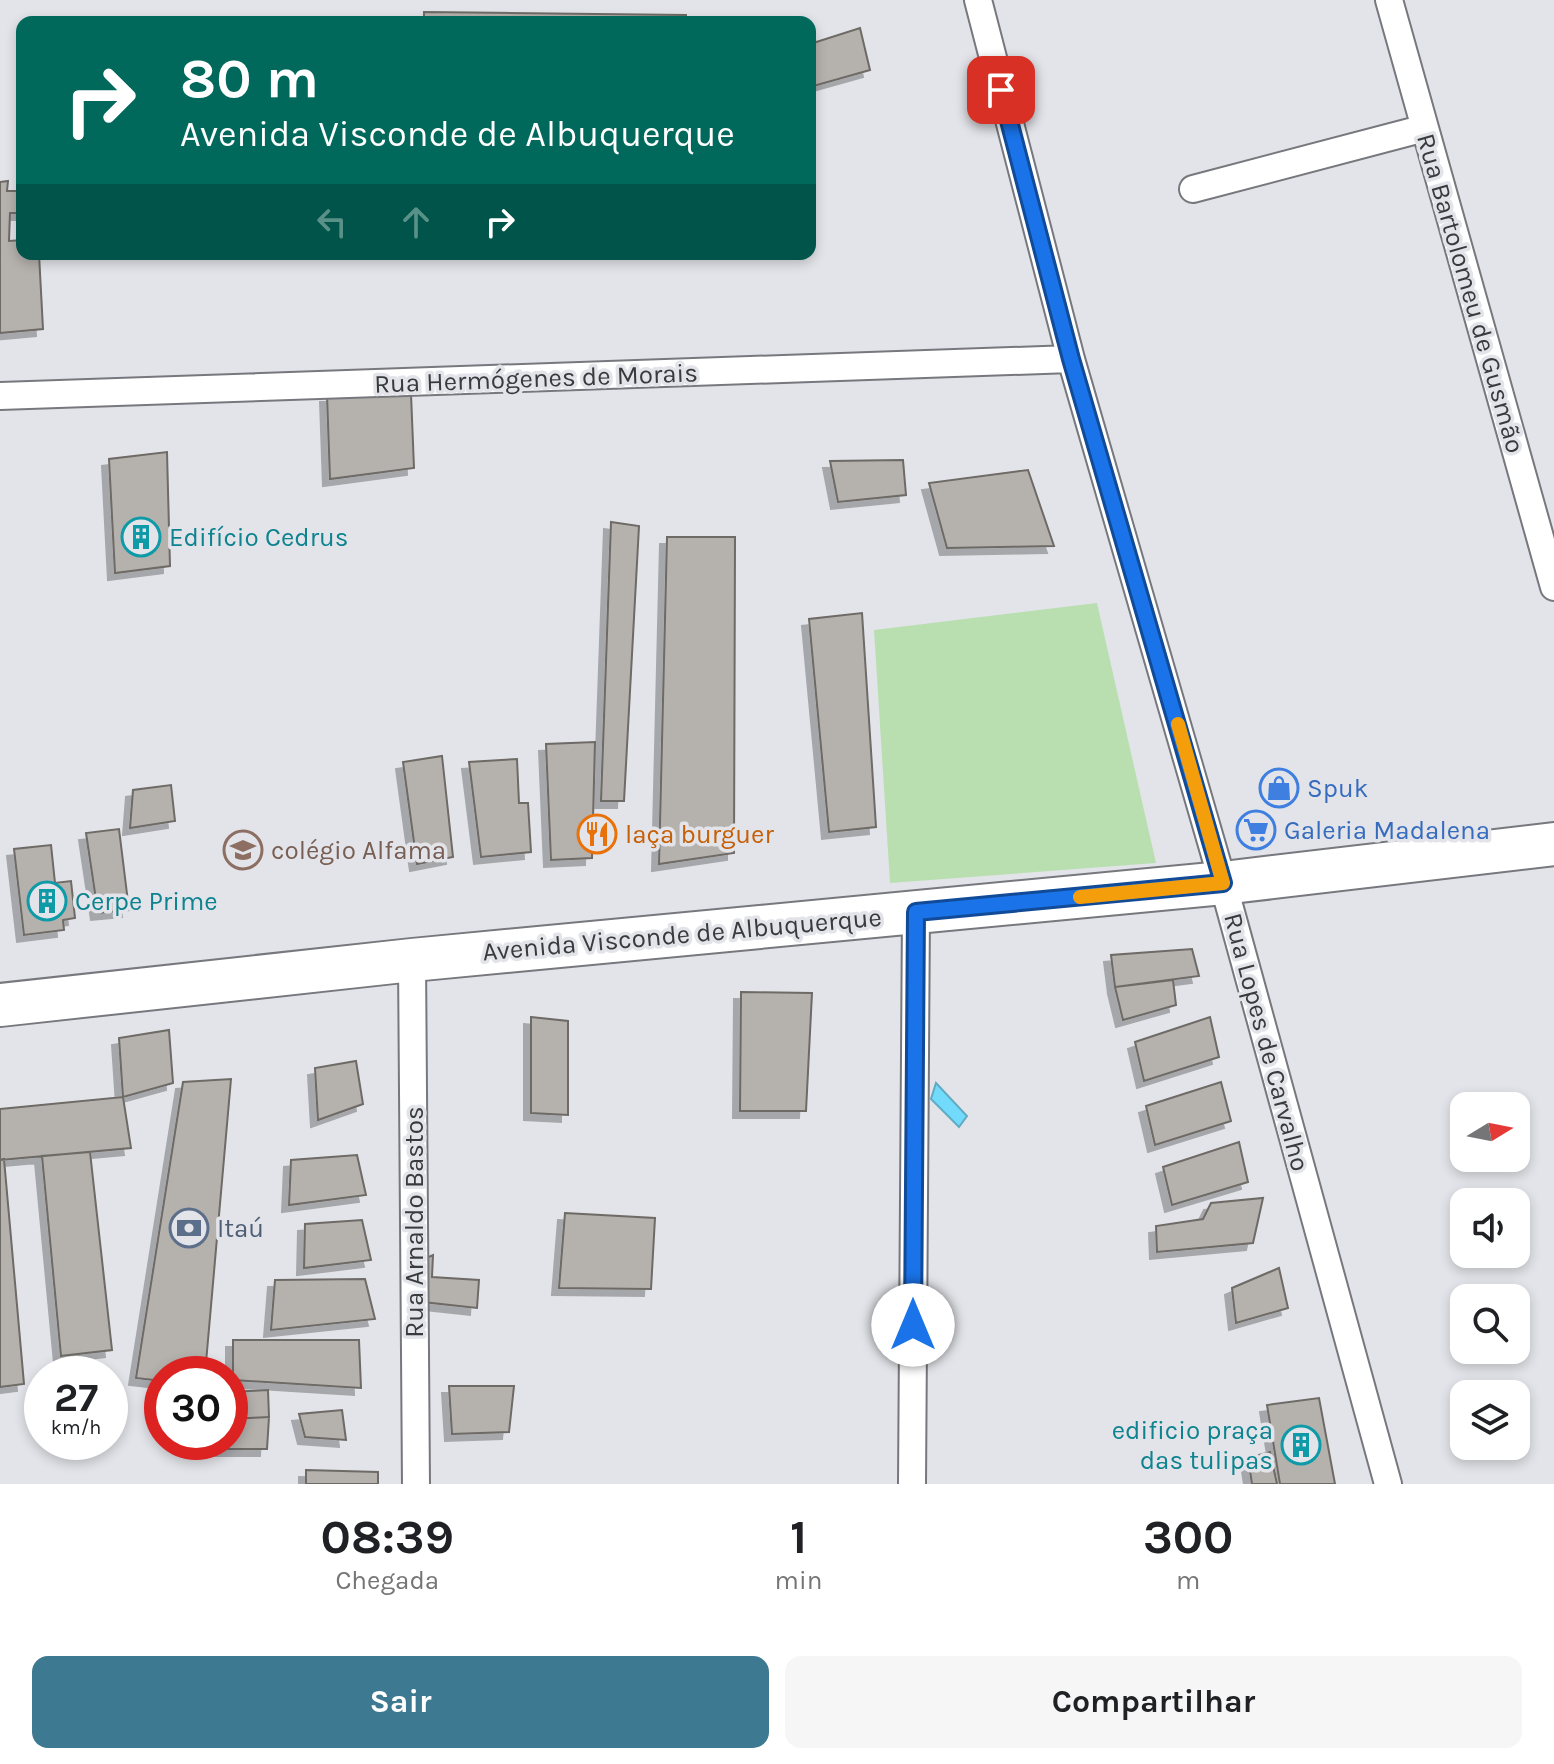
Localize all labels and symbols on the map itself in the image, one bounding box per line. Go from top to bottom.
pin [967,56,1035,124]
street label: Rua Bartolomeu de Gusmão [1410,130,1531,457]
street label: Rua Hermógenes de Morais [374,357,698,400]
building icon: Edifício Cedrus [120,516,162,558]
place label: Edifício Cedrus [169,522,348,553]
shop icon: Spuk [1258,767,1300,809]
place label: Spuk [1307,773,1368,804]
supermarket icon: Galeria Madalena [1235,809,1277,851]
restaurant icon: laça burguer [576,813,618,855]
place label: Galeria Madalena [1284,815,1490,846]
place label: laça burguer [625,819,774,850]
school or university icon: colégio Alfama [222,829,264,871]
place label: colégio Alfama [271,835,446,866]
building icon: Cerpe Prime [26,880,68,922]
place label: Cerpe Prime [75,886,218,917]
street label: Avenida Visconde de Albuquerque [481,902,883,967]
street label: Rua Lopes de Carvalho [1217,910,1316,1175]
north arrow [1450,1092,1530,1172]
street label: Rua Arnaldo Bastos [399,1106,430,1338]
bank icon: Itaú [168,1207,210,1249]
place label: Itaú [217,1213,264,1244]
position arrow [871,1283,955,1367]
speed limit sign: 30 [144,1356,248,1460]
place label: edificio praça das tulipas [1112,1415,1273,1476]
building icon: edificio praça das tulipas [1280,1424,1322,1466]

